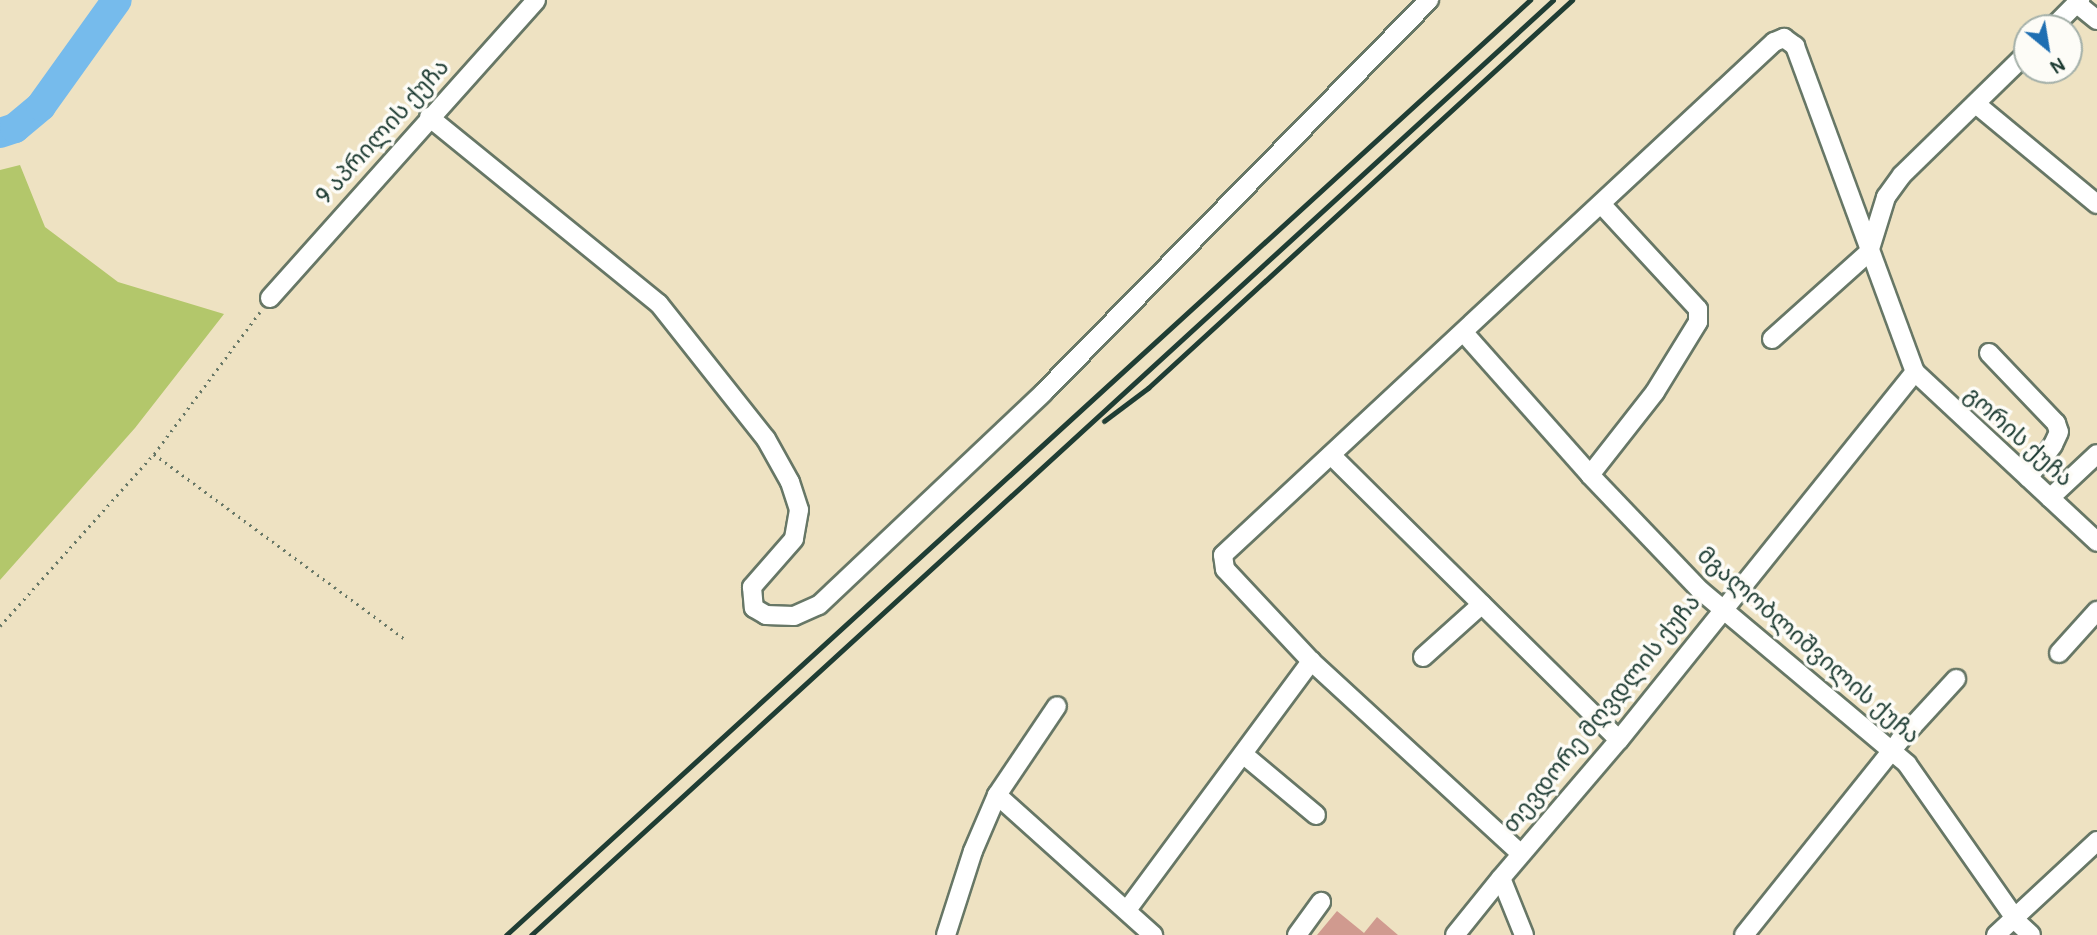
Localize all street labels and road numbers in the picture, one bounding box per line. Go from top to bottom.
street label: 9 აპრილის ქუჩა [311,54,455,210]
street label: გორის ქუჩა [1958,381,2078,493]
street label: მგალობლიშვილის ქუჩა [1691,542,1925,750]
street label: თევდორე მღვდლის ქუჩა [1497,589,1707,839]

